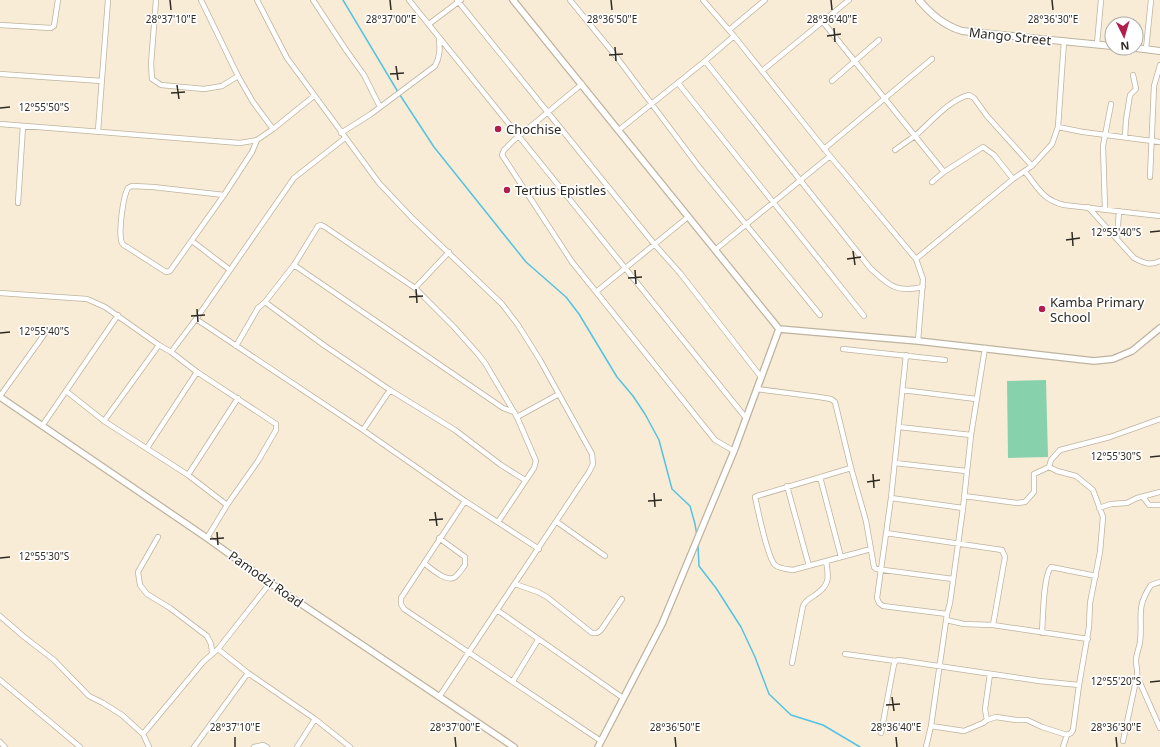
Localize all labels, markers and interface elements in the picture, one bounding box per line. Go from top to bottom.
text: 28°37'10"E [146,12,196,26]
text: 28°37'00"E [366,12,416,26]
text: 28°36'50"E [587,12,637,26]
text: 28°36'40"E [807,12,857,26]
text: 28°36'30"E [1028,12,1078,26]
north arrow [1104,16,1144,56]
street label: Mango Street [968,23,1052,49]
text: N [1120,39,1130,54]
text: 12°55'50"S [19,100,70,114]
place label: Chochise [506,120,561,138]
marker: Chochise [493,124,503,134]
place label: Tertius Epistles [515,181,606,199]
marker: Tertius Epistles [502,185,512,195]
text: 12°55'40"S [1091,225,1142,239]
place label: Kamba Primary School [1050,293,1145,326]
marker: Kamba Primary School [1037,304,1047,314]
text: 12°55'40"S [19,324,70,338]
text: 12°55'30"S [1091,449,1142,463]
street label: Pamodzi Road [225,547,307,611]
text: 12°55'30"S [19,549,70,563]
text: 12°55'20"S [1091,674,1142,688]
text: 28°37'10"E [210,720,260,734]
text: 28°37'00"E [430,720,480,734]
text: 28°36'50"E [650,720,700,734]
text: 28°36'40"E [871,720,921,734]
text: 28°36'30"E [1091,720,1141,734]

